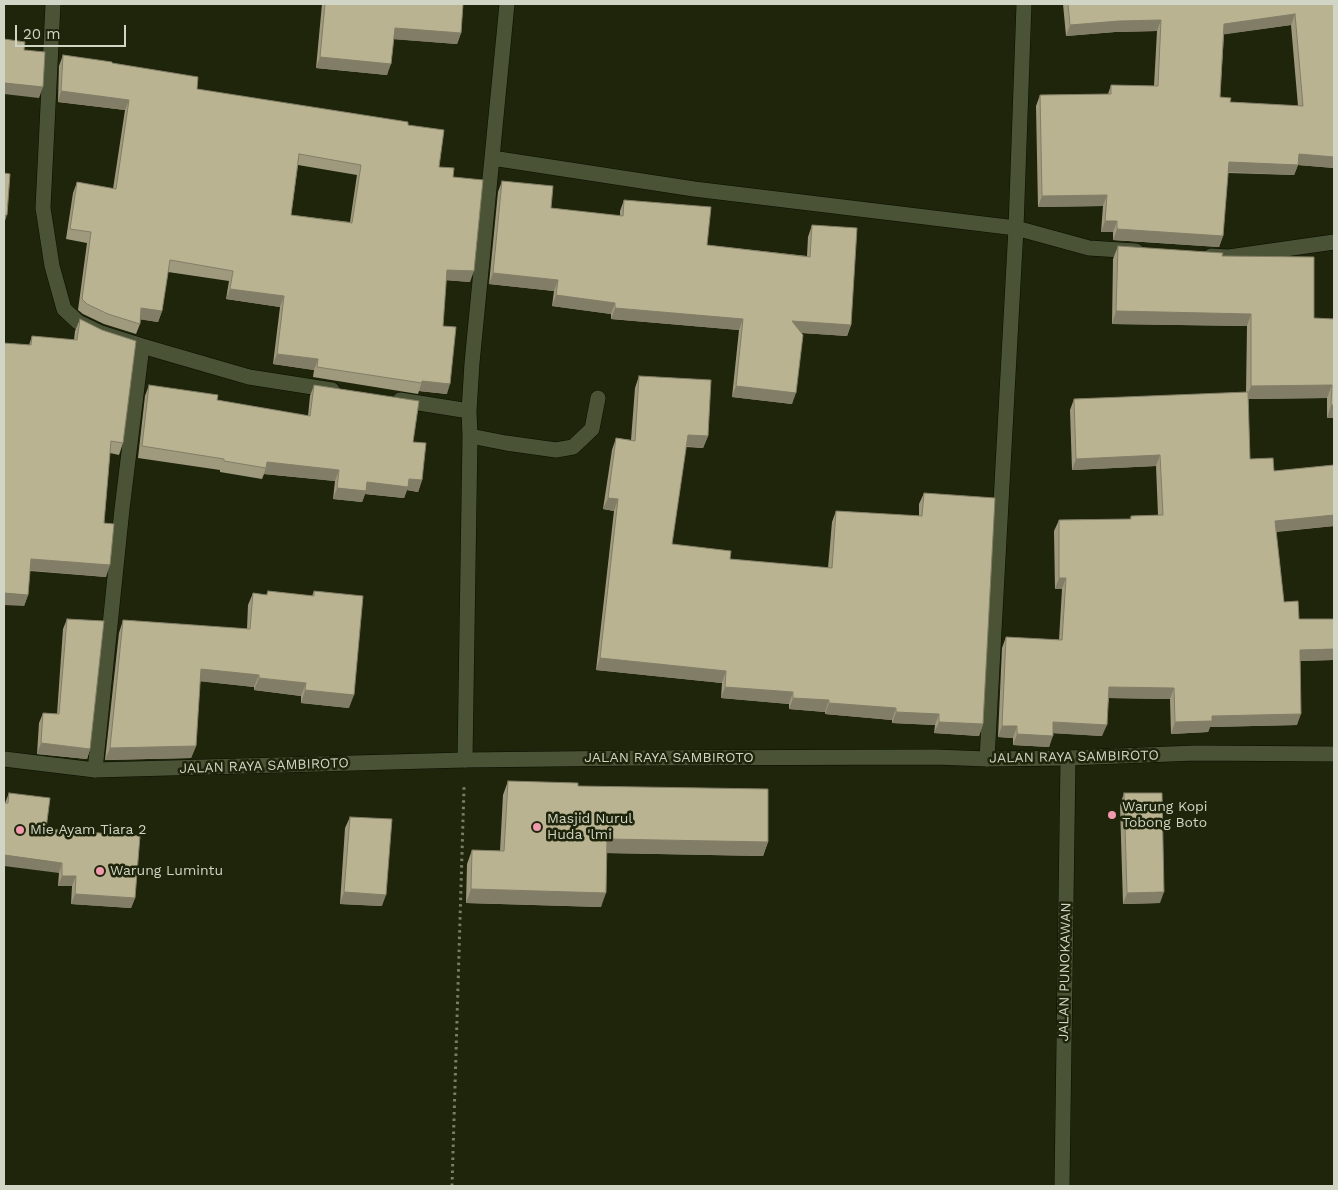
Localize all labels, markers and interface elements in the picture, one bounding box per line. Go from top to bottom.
scale bar [18,15,129,47]
text: 20 m [23,25,61,43]
street label: JALAN RAYA SAMBIROTO [989,747,1159,767]
street label: JALAN RAYA SAMBIROTO [584,750,754,766]
street label: JALAN RAYA SAMBIROTO [179,755,349,777]
place label: Warung Kopi Tobong Boto [1122,799,1208,832]
marker: Warung Kopi Tobong Boto [1106,809,1118,821]
place label: Masjid Nurul Huda 'lmi [547,811,633,844]
marker: Masjid Nurul Huda 'lmi [531,821,543,833]
place label: Mie Ayam Tiara 2 [30,822,146,838]
marker: Mie Ayam Tiara 2 [14,824,26,836]
place label: Warung Lumintu [110,863,223,879]
marker: Warung Lumintu [94,865,106,877]
street label: JALAN PUNOKAWAN [1055,902,1075,1042]

